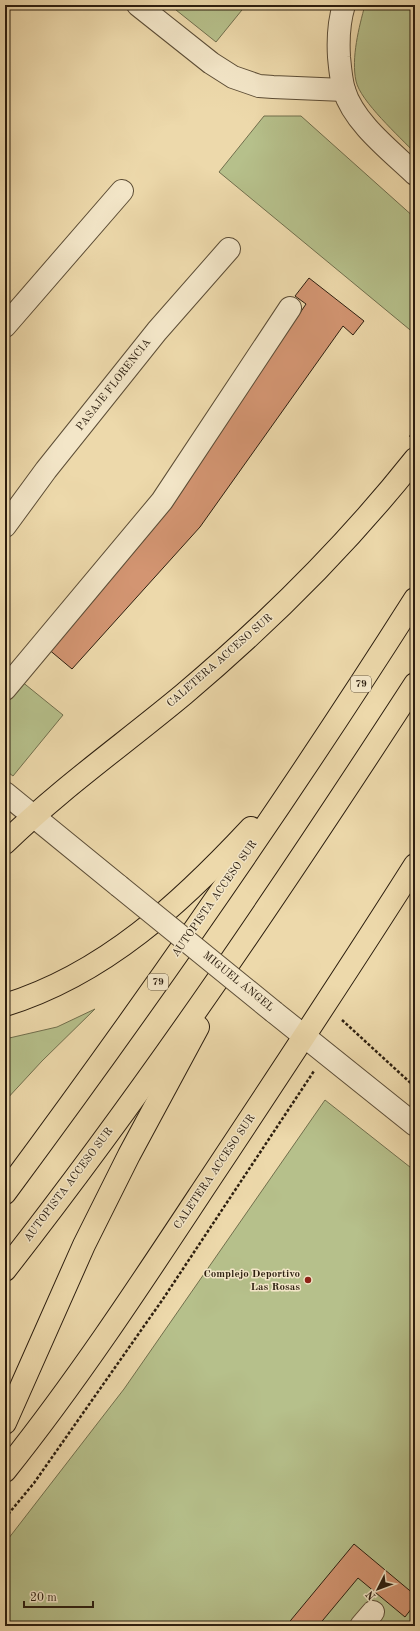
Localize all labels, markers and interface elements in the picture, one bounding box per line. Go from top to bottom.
street label: PASAJE FLORENCIA [75,337,154,433]
street label: CALETERA ACCESO SUR [165,612,275,710]
road number: 79 [351,676,371,692]
street label: AUTOPISTA ACCESO SUR [170,839,260,959]
street label: MIGUEL ÁNGEL [200,949,277,1014]
road number: 79 [148,974,168,990]
street label: CALETERA ACCESO SUR [172,1113,258,1231]
street label: AUTOPISTA ACCESO SUR [23,1126,115,1244]
place label: Complejo Deportivo Las Rosas [204,1269,300,1293]
marker: Complejo Deportivo Las Rosas [303,1275,313,1285]
north arrow [358,1569,398,1609]
scale bar [24,1583,93,1609]
text: N [364,1587,379,1601]
text: 20 m [30,1592,57,1604]

